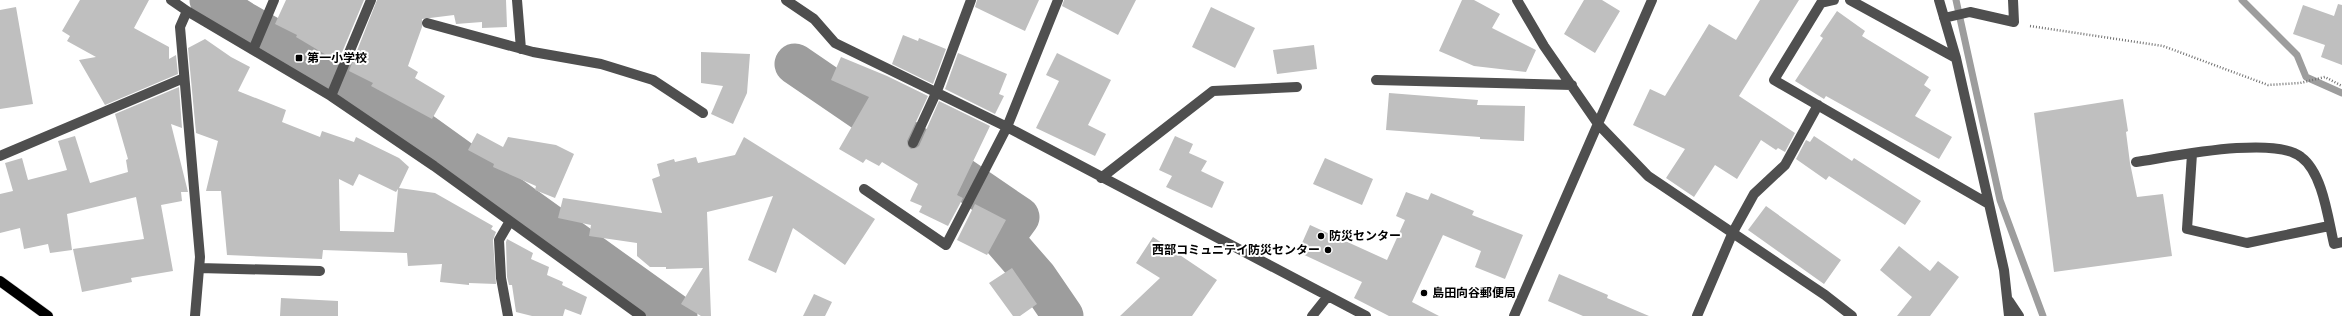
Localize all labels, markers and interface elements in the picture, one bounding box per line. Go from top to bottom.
place label: 第一小学校 [307,49,367,67]
marker: 第一小学校 [294,53,304,63]
place label: 防災センター [1329,227,1401,245]
marker: 防災センター [1316,231,1326,241]
place label: 西部コミュニテイ防災センター [1152,241,1320,259]
marker: 西部コミュニテイ防災センター [1323,245,1333,255]
place label: 島田向谷郵便局 [1432,284,1516,302]
marker: 島田向谷郵便局 [1419,288,1429,298]

